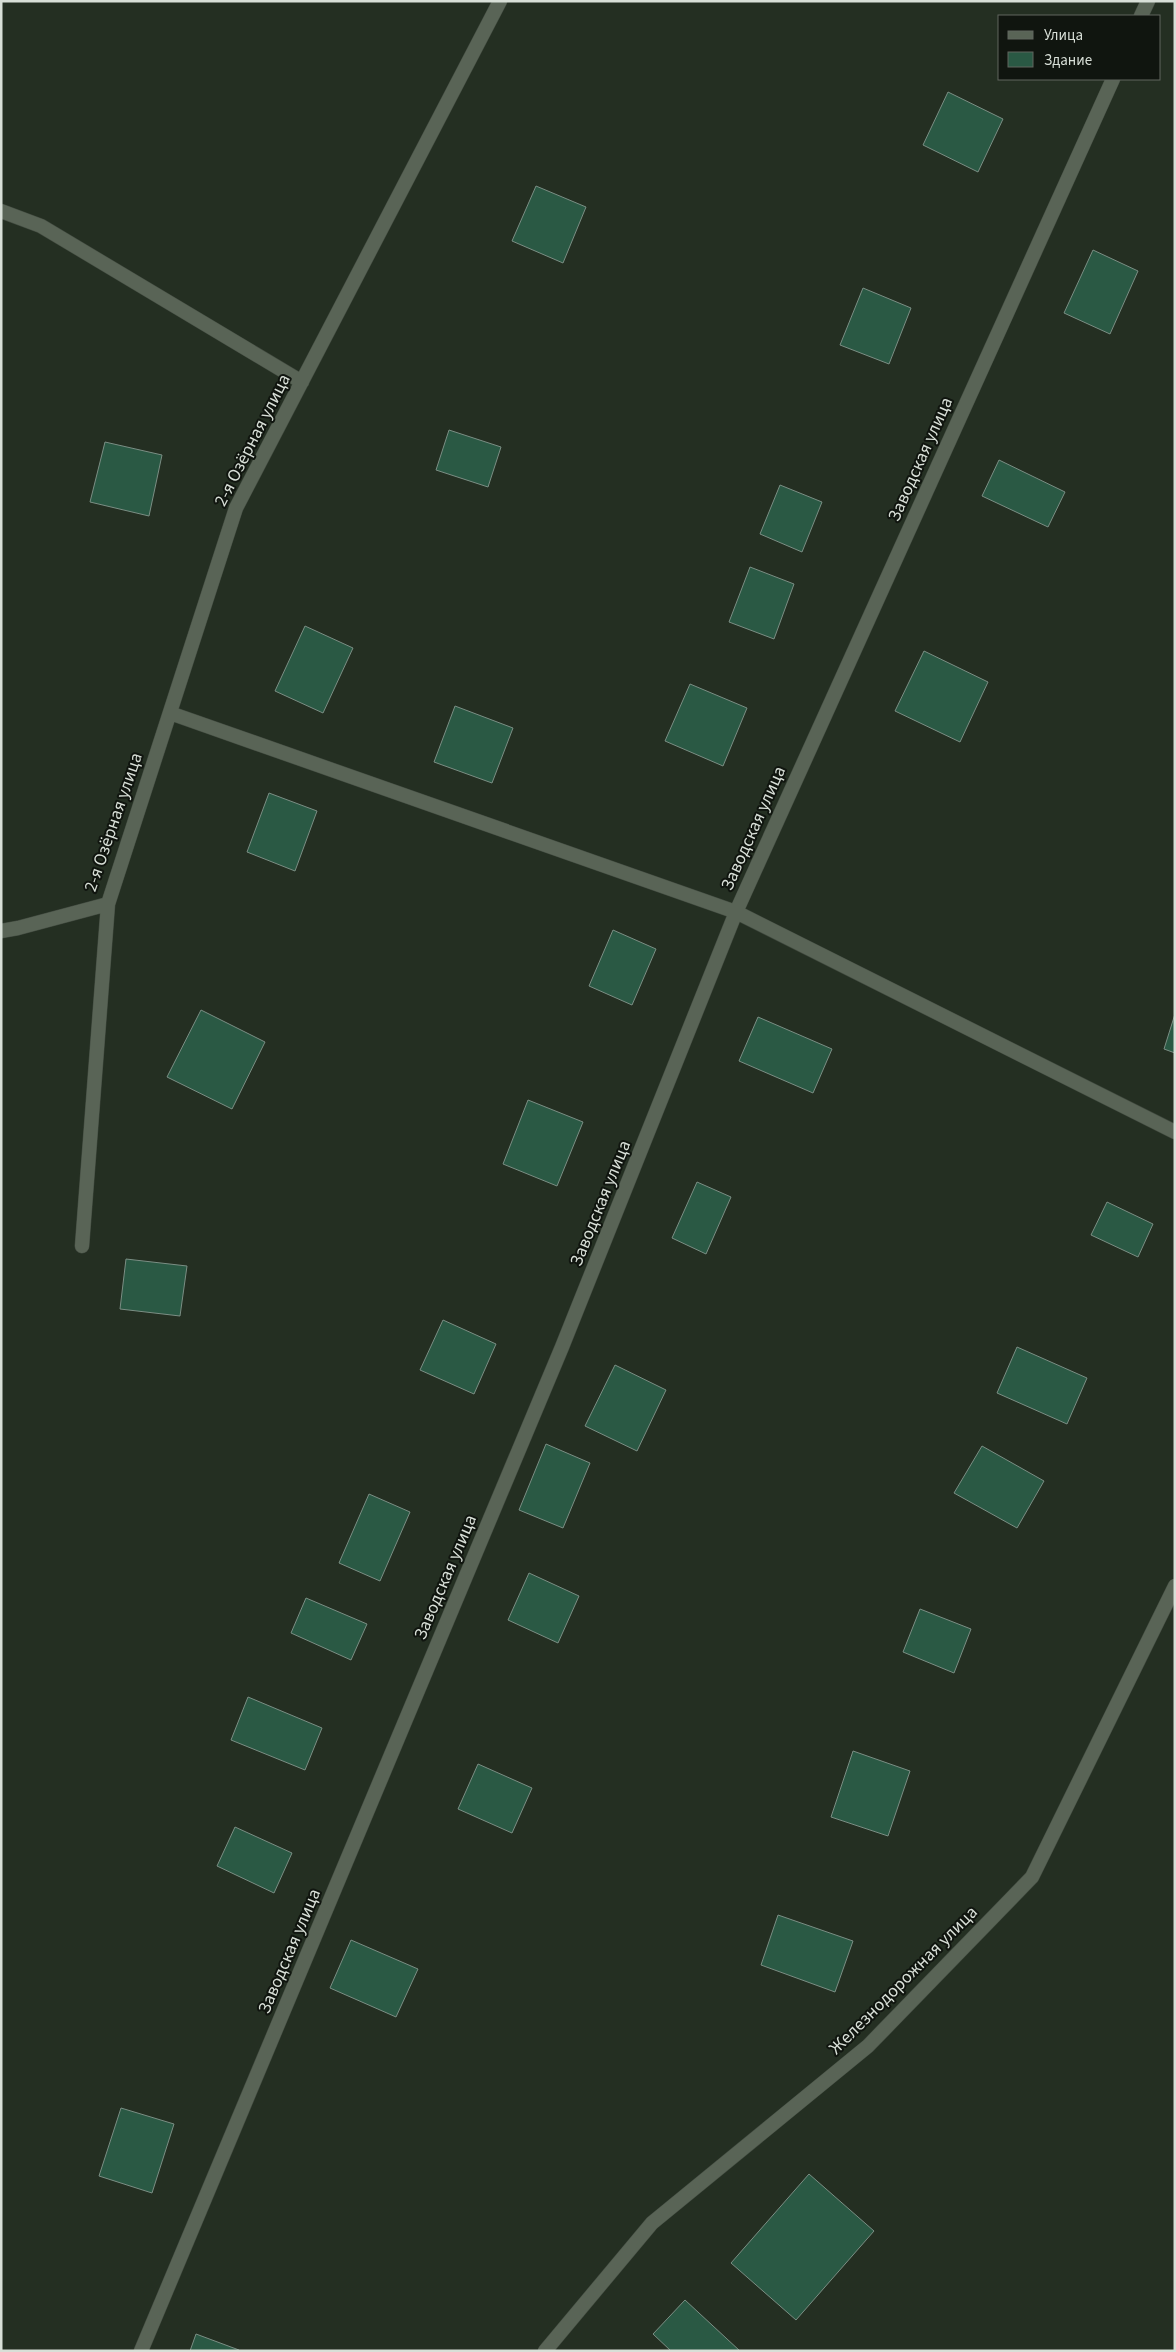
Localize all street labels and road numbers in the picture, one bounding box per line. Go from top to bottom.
street label: 2-я Озёрная улица [208,370,297,511]
street label: Заводская улица [882,393,959,525]
street label: 2-я Озёрная улица [78,749,149,895]
street label: Заводская улица [715,762,792,894]
street label: Заводская улица [564,1137,637,1270]
street label: Заводская улица [408,1511,483,1644]
street label: Заводская улица [252,1885,327,2018]
street label: Железнодорожная улица [823,1900,983,2060]

